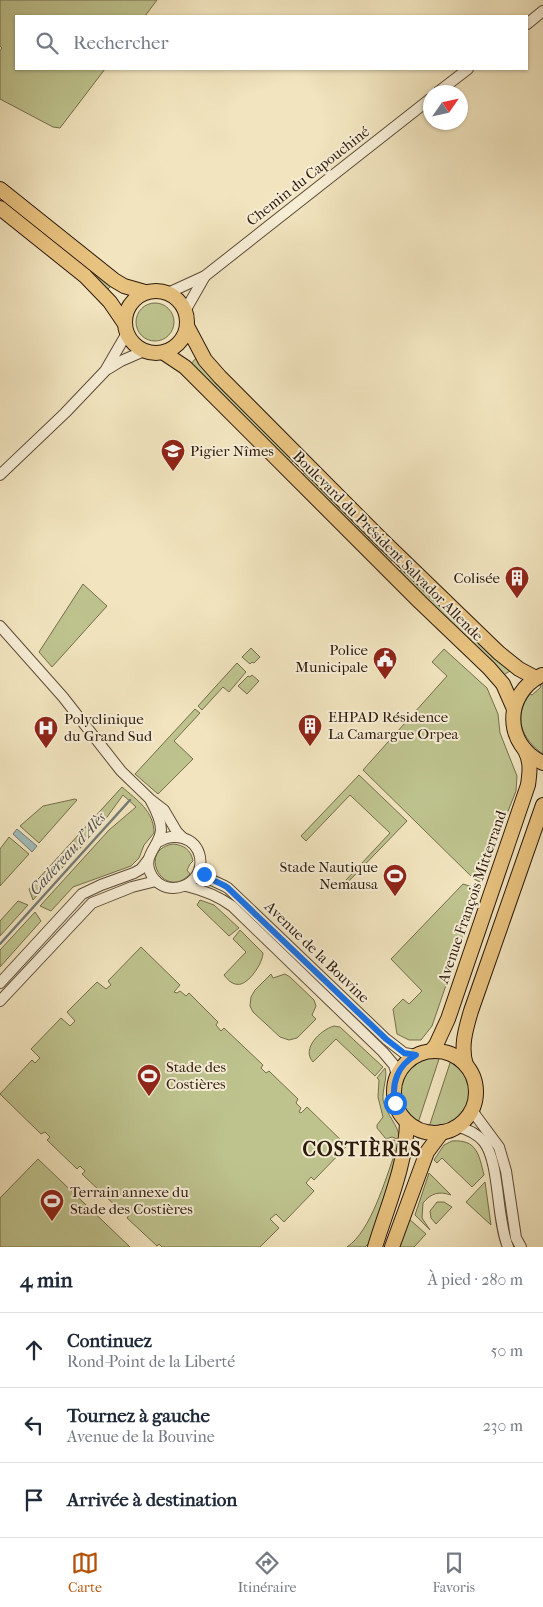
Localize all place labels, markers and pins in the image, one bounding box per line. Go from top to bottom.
school or university icon: Pigier Nîmes [160,438,186,472]
place label: Pigier Nîmes [190,442,274,460]
building icon: Colisée [504,565,530,599]
place label: Colisée [453,569,501,587]
place label: Police Municipale [295,641,369,676]
public building icon: Police Municipale [372,646,398,680]
place label: EHPAD Résidence La Camargue Orpea [328,708,460,743]
place label: Polyclinique du Grand Sud [64,710,153,745]
building icon: EHPAD Résidence La Camargue Orpea [297,713,323,747]
hospital icon: Polyclinique du Grand Sud [33,715,59,749]
place label: Stade Nautique Nemausa [279,858,379,893]
sports icon: Stade Nautique Nemausa [382,863,408,897]
place label: Stade des Costières [166,1058,226,1093]
sports icon: Stade des Costières [136,1063,162,1097]
place label: Terrain annexe du Stade des Costières [70,1183,193,1218]
sports icon: Terrain annexe du Stade des Costières [39,1188,65,1222]

